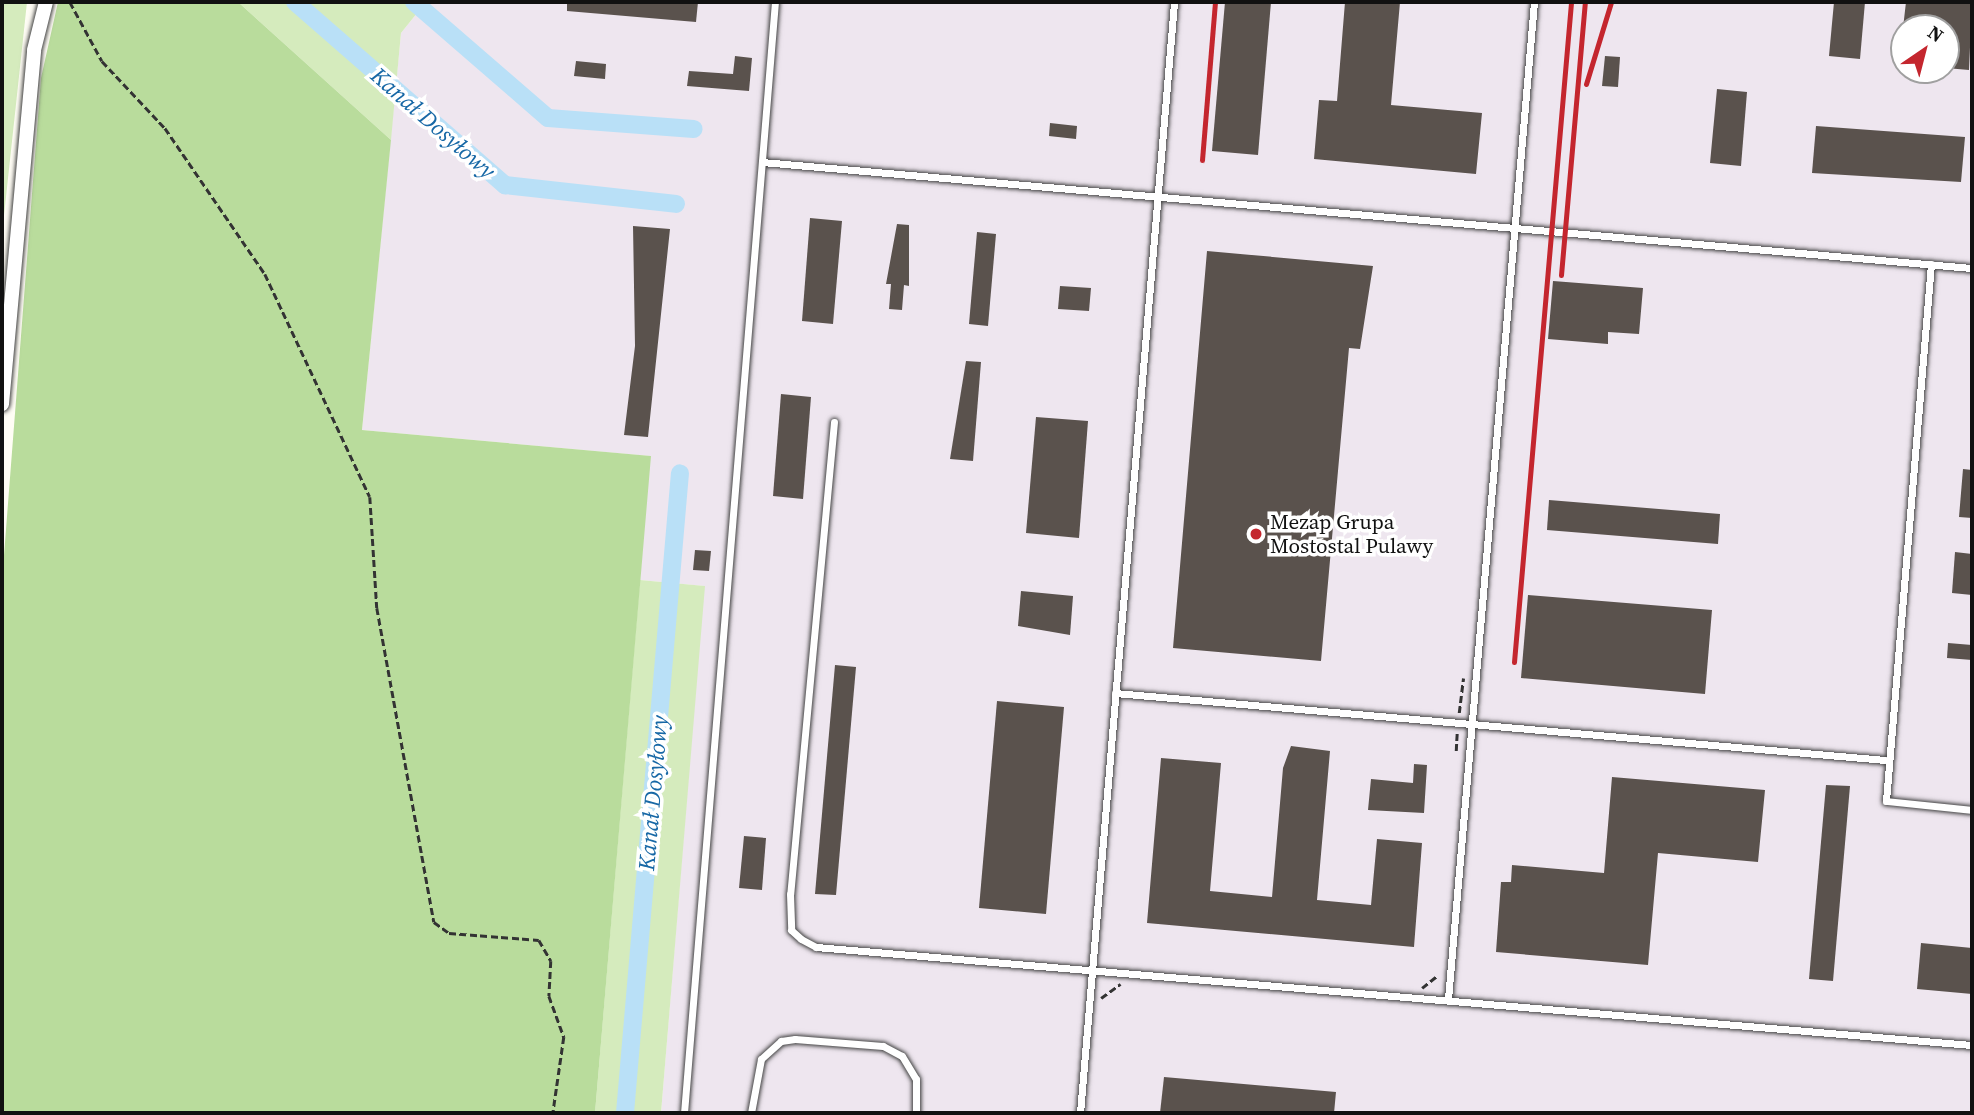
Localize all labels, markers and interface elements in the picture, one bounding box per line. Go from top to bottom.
north arrow [1890,14,1960,84]
text: N [1923,19,1949,48]
water label: Kanał Dosyłowy [365,62,501,184]
place label: Mezap Grupa Mostostal Pulawy [1270,509,1433,559]
marker: Mezap Grupa Mostostal Pulawy [1248,526,1264,542]
water label: Kanał Dosyłowy [632,714,674,872]

